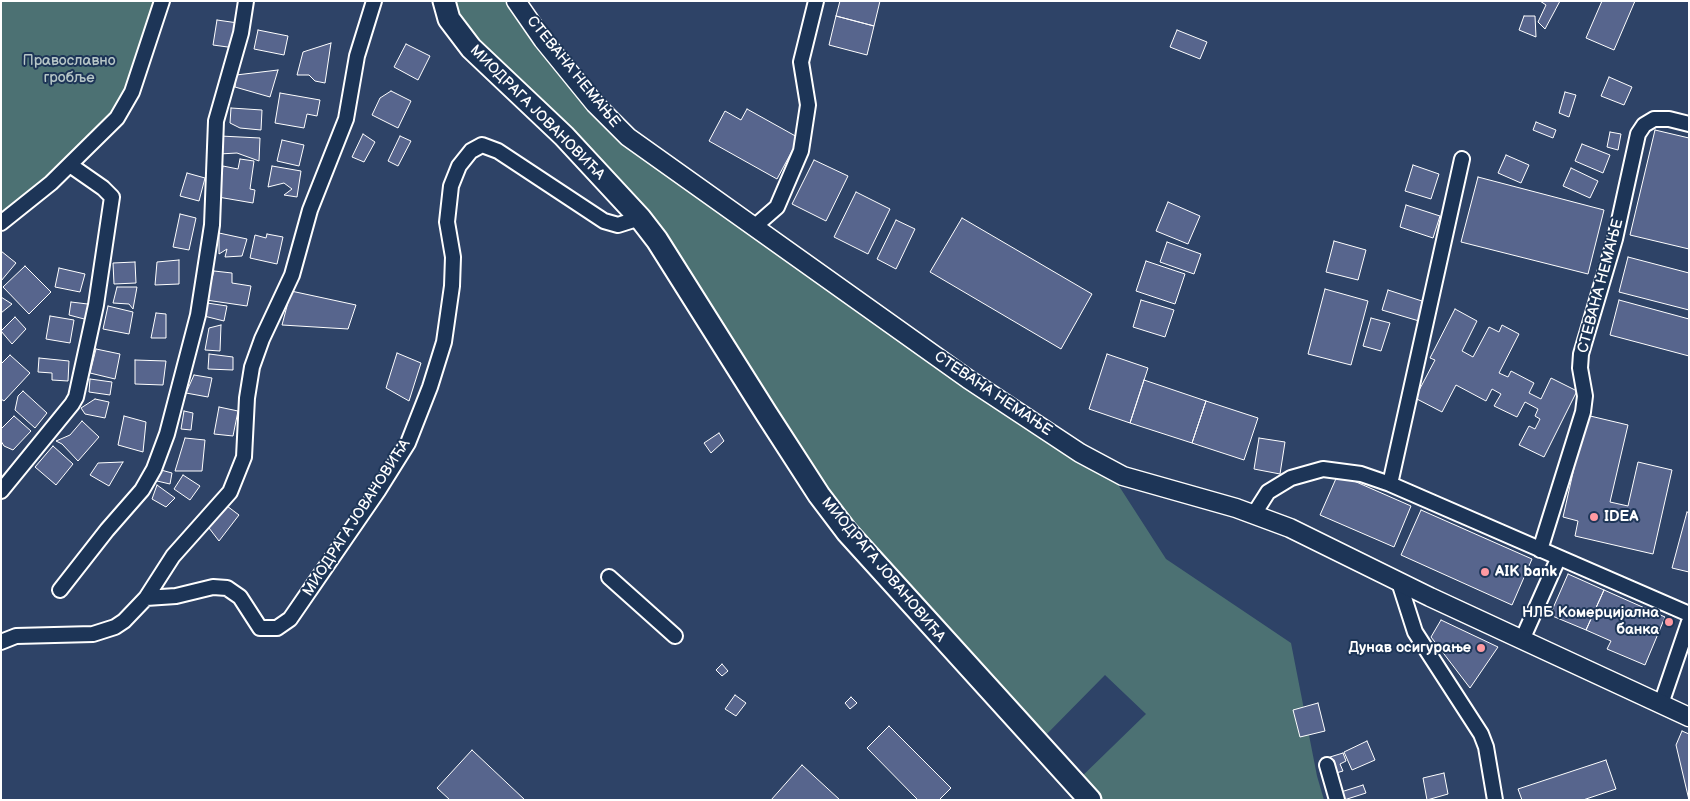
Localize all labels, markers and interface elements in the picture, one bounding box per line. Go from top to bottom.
street label: СТЕВАНА НЕМАЊЕ [523,13,623,131]
street label: МИОДРАГА ЈОВАНОВИЋА [466,42,608,184]
park label: Православно гробље [22,52,116,87]
street label: СТЕВАНА НЕМАЊЕ [1574,217,1628,355]
street label: СТЕВАНА НЕМАЊЕ [931,348,1055,440]
street label: МИОДРАГА ЈОВАНОВИЋА [299,436,415,600]
street label: МИОДРАГА ЈОВАНОВИЋА [817,494,949,646]
place label: IDEA [1604,508,1638,526]
marker: IDEA [1588,511,1600,523]
place label: AIK bank [1495,563,1557,581]
marker: AIK bank [1479,566,1491,578]
place label: НЛБ Комерцијална банка [1522,604,1659,639]
marker: НЛБ Комерцијална банка [1663,616,1675,628]
place label: Дунав осигурање [1349,639,1471,657]
marker: Дунав осигурање [1475,642,1487,654]

